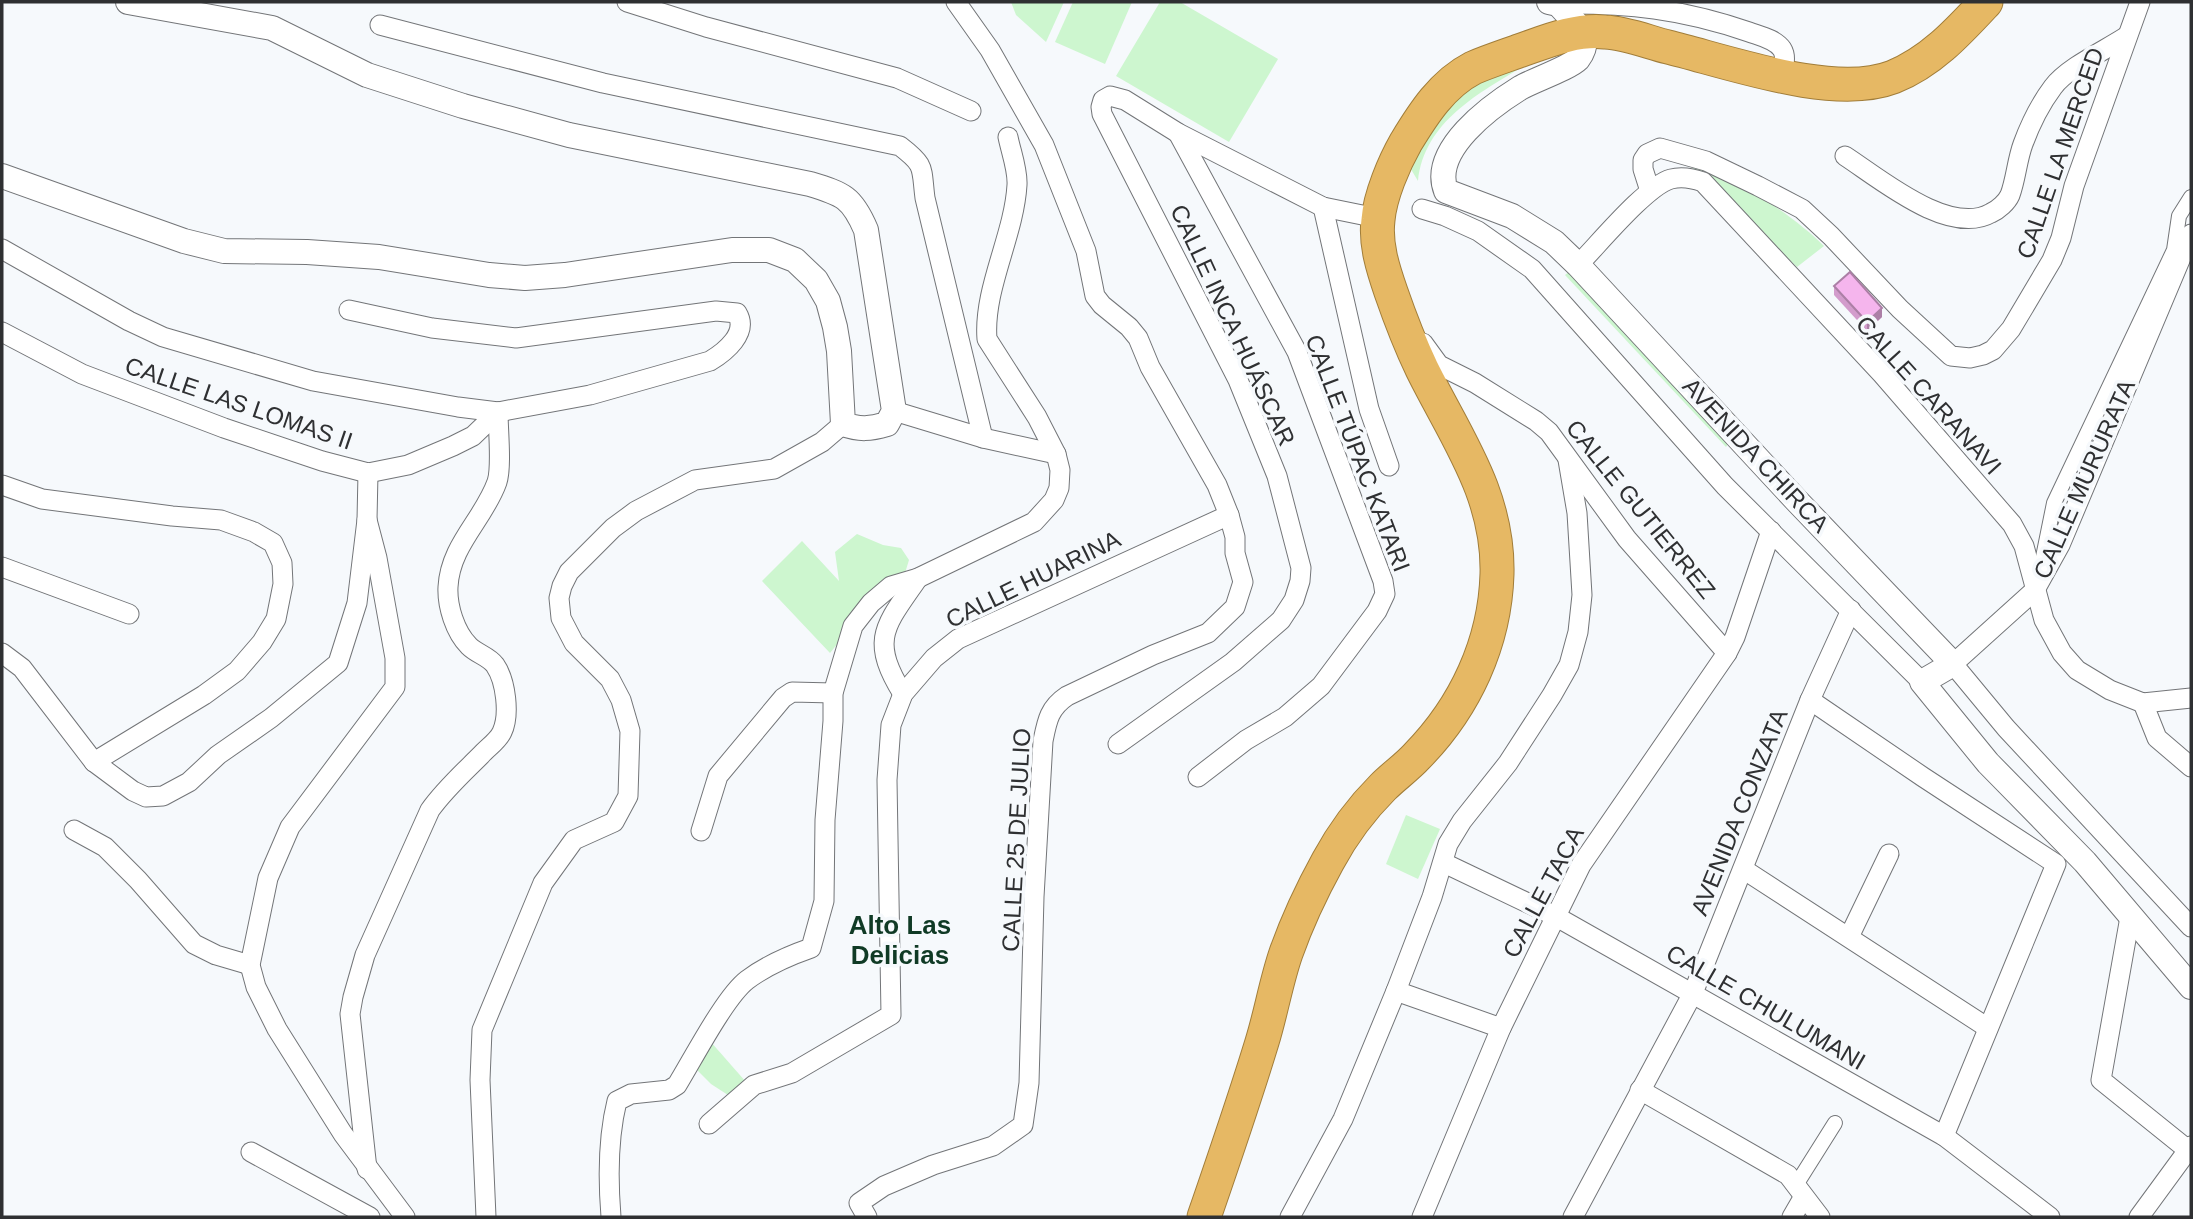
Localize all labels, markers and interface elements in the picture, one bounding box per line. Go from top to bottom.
street label: CALLE LA MERCED [2011,44,2109,262]
street label: CALLE INCA HUÁSCAR [1165,200,1301,450]
street label: CALLE CARANAVI [1851,310,2007,480]
street label: CALLE TÚPAC KATARI [1300,331,1416,575]
street label: CALLE LAS LOMAS II [122,351,356,455]
street label: AVENIDA CHIRCA [1678,372,1834,538]
street label: CALLE MURURATA [2028,375,2140,583]
street label: CALLE GUTIERREZ [1561,414,1721,604]
street label: CALLE HUARINA [941,525,1125,633]
street label: AVENIDA CONZATA [1685,705,1793,919]
street label: CALLE 25 DE JULIO [997,727,1035,953]
street label: CALLE TACA [1497,822,1589,962]
district label: Alto Las Delicias [849,910,951,970]
street label: CALLE CHULUMANI [1662,939,1870,1075]

